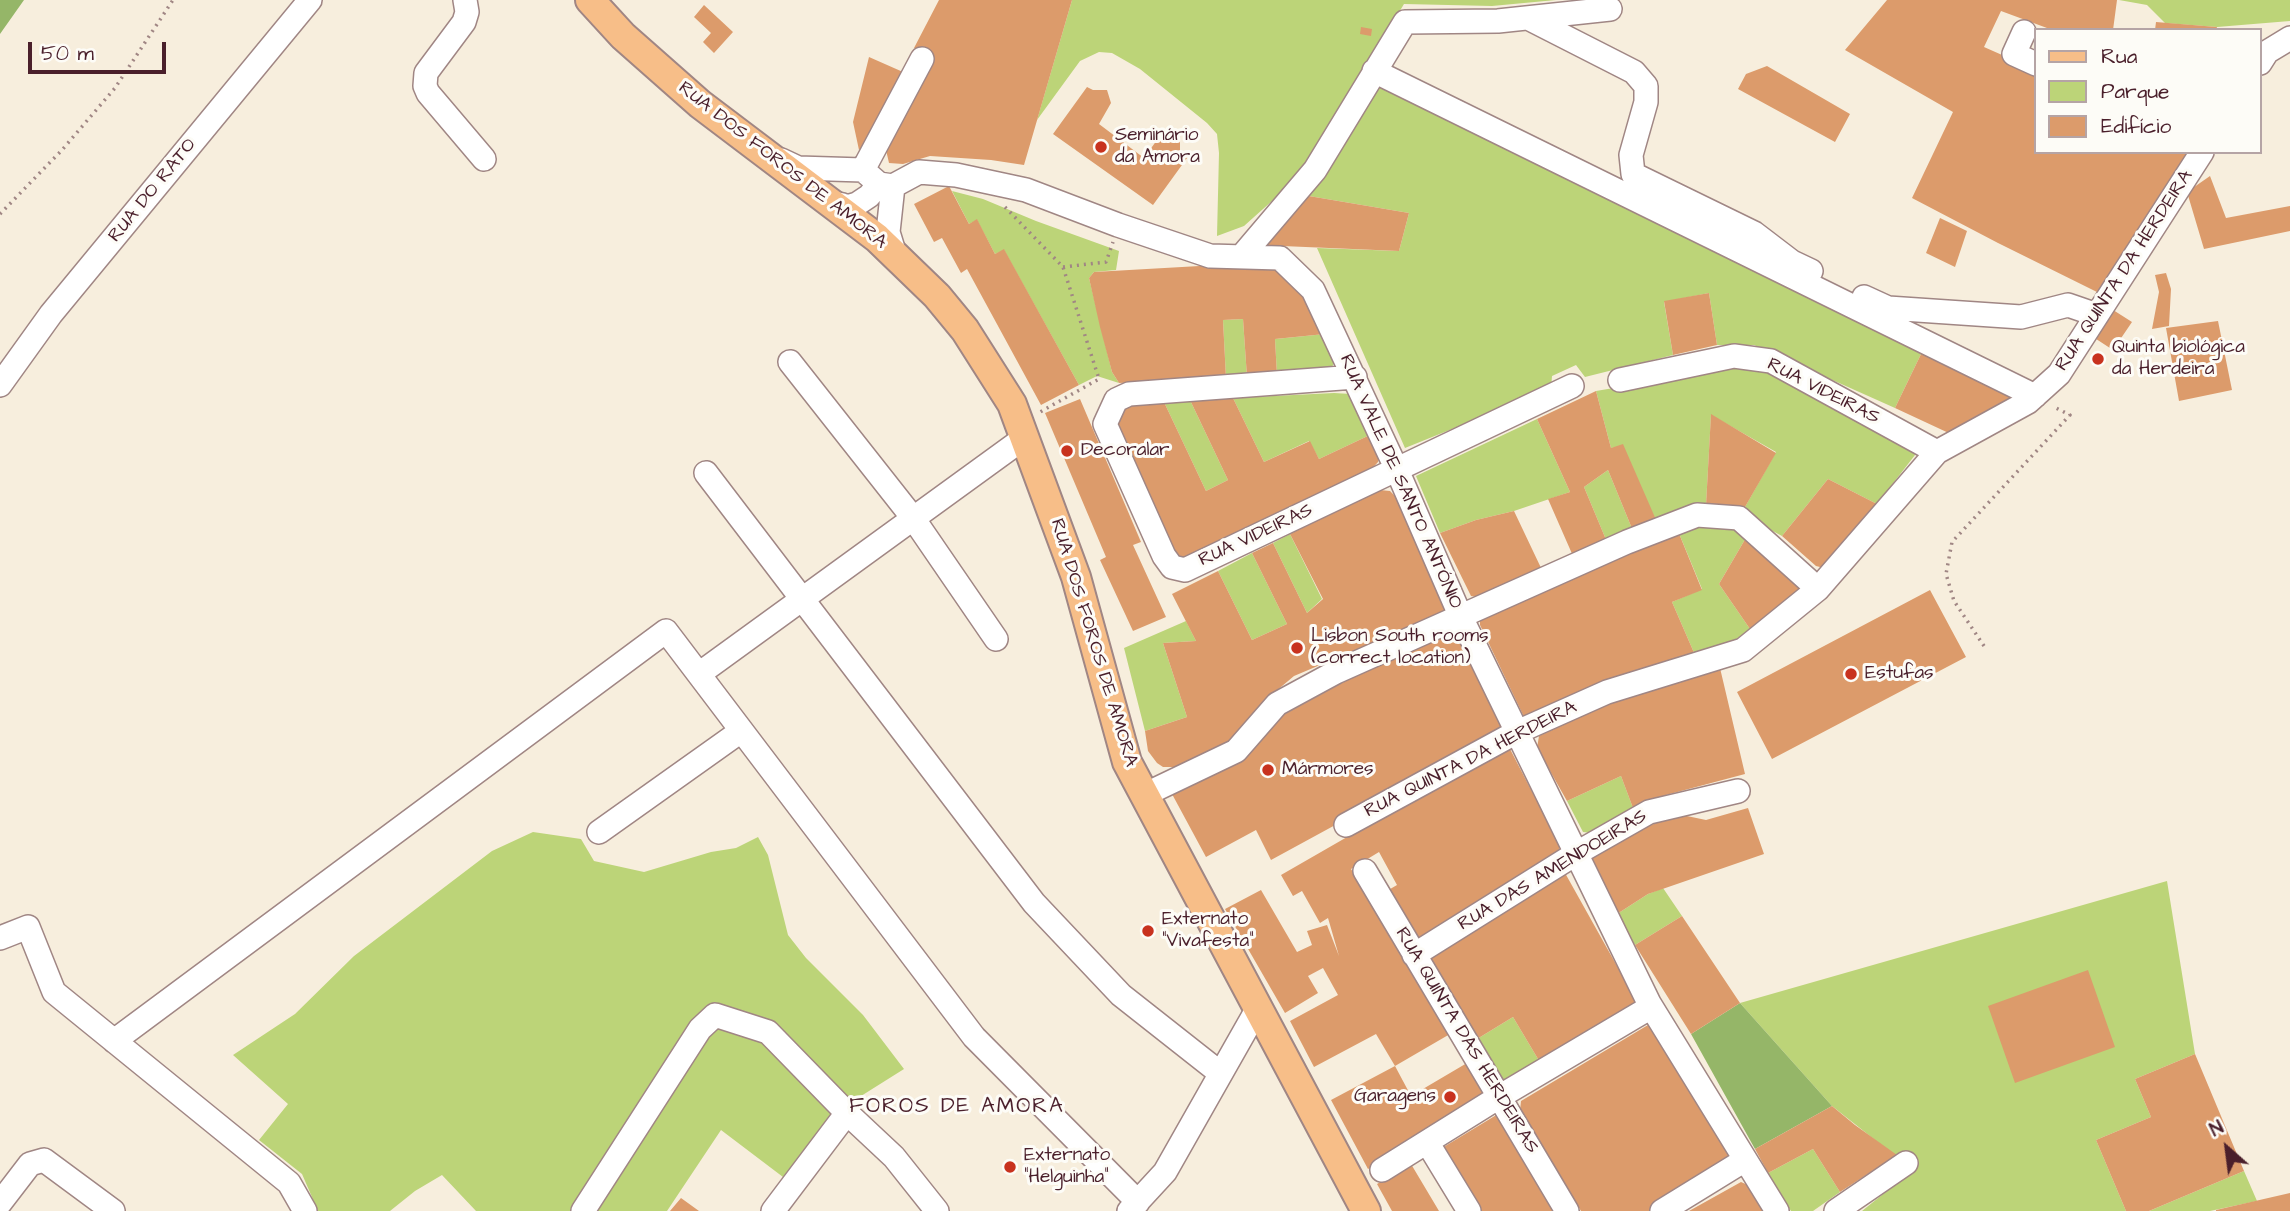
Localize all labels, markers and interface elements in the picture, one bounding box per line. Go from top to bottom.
scale bar [32,28,170,72]
legend [2035,28,2262,154]
text: 50 m [41,39,94,68]
text: Rua [2101,42,2137,71]
street label: RUA DOS FOROS DE AMORA [673,77,891,255]
text: Parque [2101,77,2169,106]
text: Edifício [2101,112,2171,141]
place label: Seminário da Amora [1115,125,1200,169]
street label: RUA DO RATO [104,135,202,247]
marker: Seminário da Amora [1093,139,1109,155]
street label: RUA QUINTA DA HERDEIRA [2051,166,2199,376]
place label: Quinta biológica da Herdeira [2112,337,2245,381]
street label: RUA VALE DE SANTO ANTÓNIO [1333,351,1467,613]
marker: Quinta biológica da Herdeira [2090,351,2106,367]
street label: RUA VIDEIRAS [1763,354,1883,430]
place label: Decoralar [1081,440,1170,462]
marker: Decoralar [1059,443,1075,459]
street label: RUA VIDEIRAS [1195,500,1317,572]
street label: RUA DOS FOROS DE AMORA [1044,516,1142,770]
place label: Lisbon South rooms (correct location) [1311,626,1488,670]
marker: Lisbon South rooms (correct location) [1289,640,1305,656]
place label: Estufas [1865,663,1934,685]
marker: Estufas [1843,666,1859,682]
street label: RUA QUINTA DA HERDEIRA [1361,696,1581,824]
place label: Mármores [1282,759,1374,781]
marker: Mármores [1260,762,1276,778]
street label: RUA DAS AMENDOEIRAS [1454,805,1652,937]
place label: Externato "Vivafesta" [1162,909,1254,953]
marker: Externato "Vivafesta" [1140,923,1156,939]
street label: RUA QUINTA DAS HERDEIRAS [1389,924,1543,1158]
place label: Garagens [1354,1086,1436,1108]
marker: Garagens [1442,1089,1458,1105]
district label: FOROS DE AMORA [851,1095,1063,1121]
north arrow [2192,1113,2262,1183]
text: N [2205,1114,2229,1144]
place label: Externato "Helguinha" [1024,1145,1110,1189]
marker: Externato "Helguinha" [1002,1159,1018,1175]

